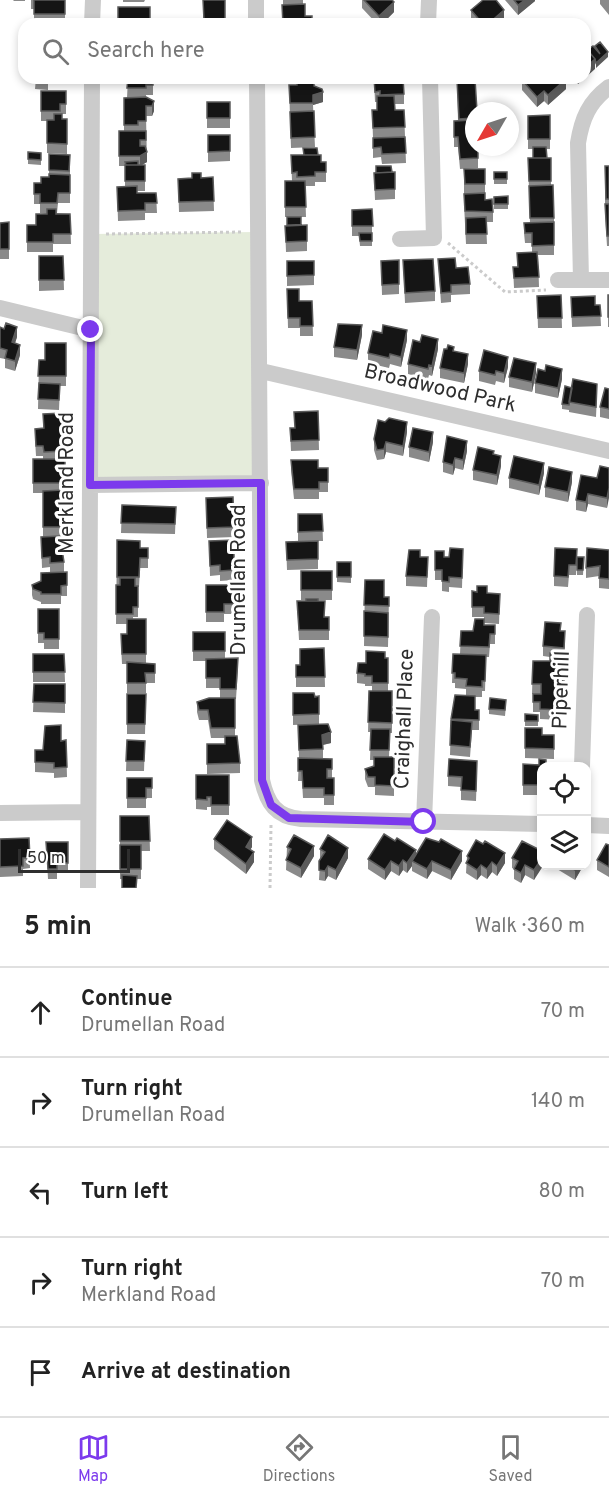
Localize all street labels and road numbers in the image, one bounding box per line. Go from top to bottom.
street label: Broadwood Park [361,358,519,420]
street label: Merkland Road [54,412,81,554]
street label: Drumellan Road [226,504,253,656]
street label: Craighall Place [389,648,421,790]
street label: Piperhill [547,650,577,730]

